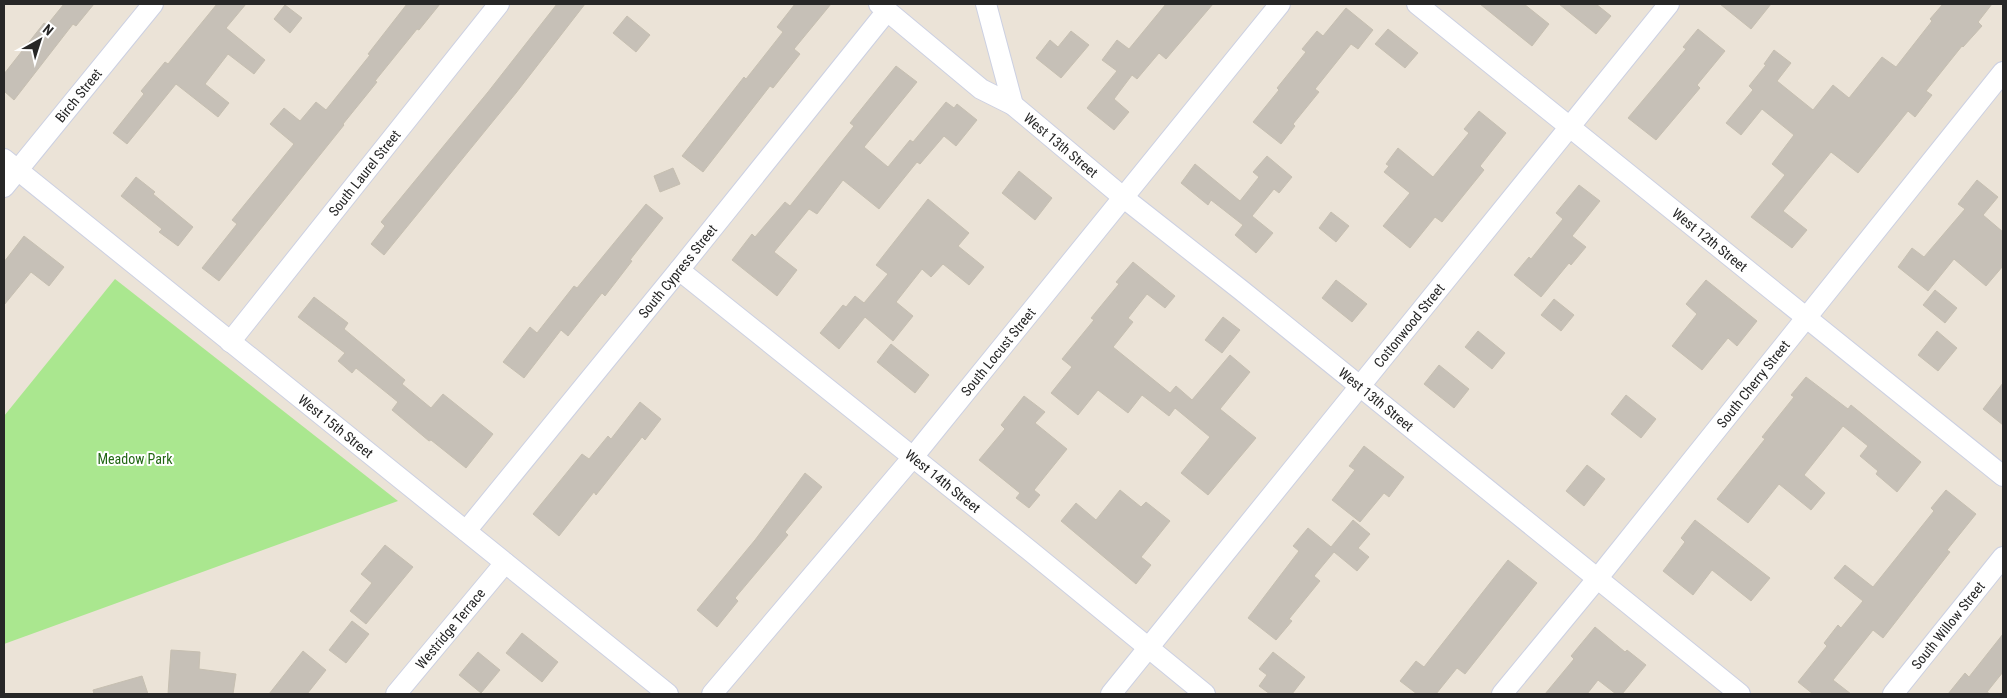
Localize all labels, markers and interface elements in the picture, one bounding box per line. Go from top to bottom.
north arrow [15,15,65,65]
text: N [40,21,57,39]
street label: Birch Street [52,66,105,125]
street label: West 13th Street [1021,110,1101,181]
street label: South Laurel Street [325,127,404,219]
street label: West 12th Street [1669,205,1751,275]
street label: South Cypress Street [635,221,720,321]
street label: Cottonwood Street [1370,280,1448,371]
street label: South Locust Street [958,305,1039,399]
street label: South Cherry Street [1713,337,1793,431]
street label: West 13th Street [1335,364,1417,434]
street label: West 15th Street [295,391,376,461]
street label: West 14th Street [902,446,984,516]
park label: Meadow Park [97,451,173,467]
street label: South Willow Street [1908,578,1988,672]
street label: Westridge Terrace [412,585,489,672]

